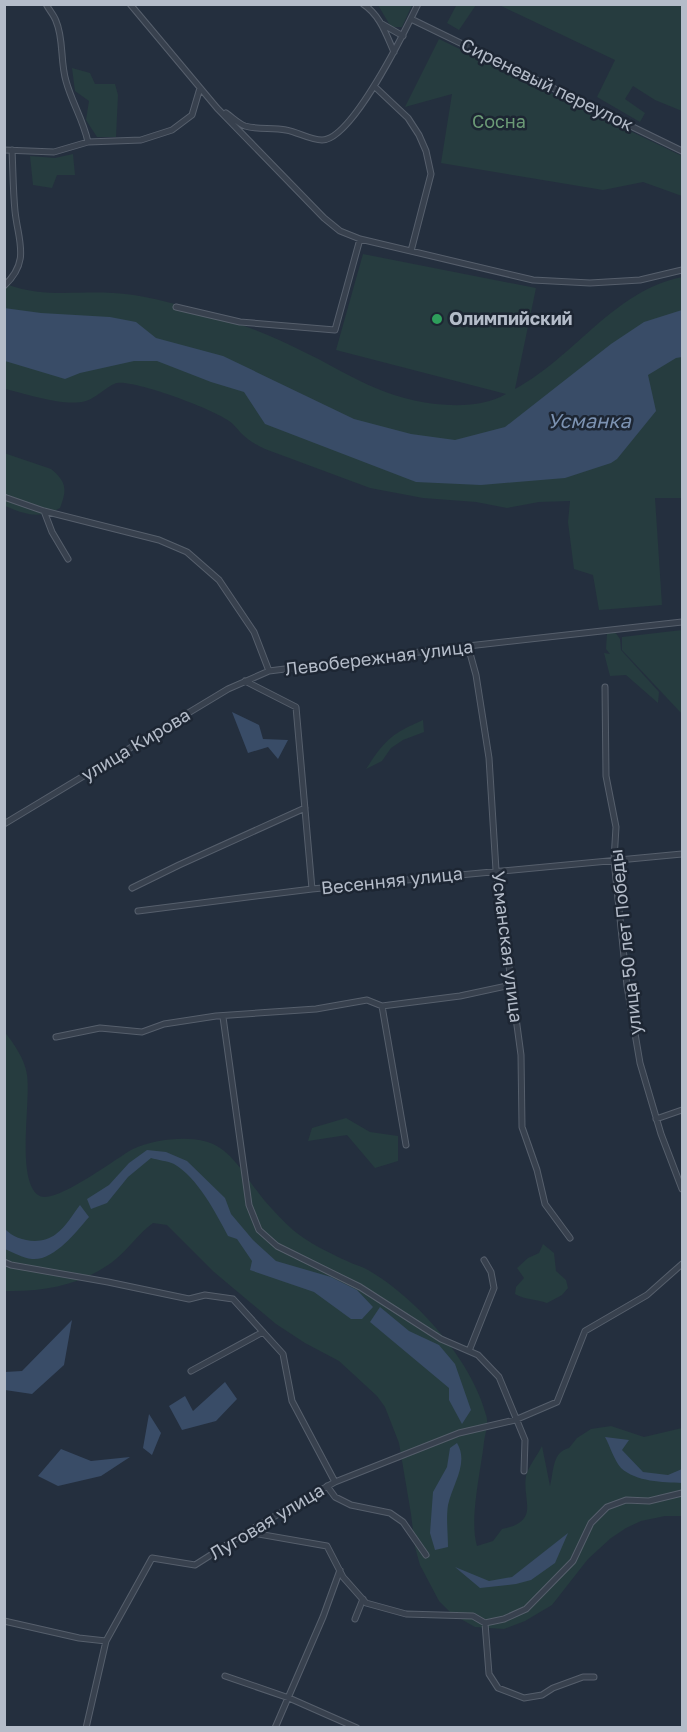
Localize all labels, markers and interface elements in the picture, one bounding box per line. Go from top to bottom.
street label: Сиреневый переулок [458,33,637,135]
park label: Сосна [472,110,526,132]
place label: Олимпийский [449,307,573,329]
marker: Олимпийский [430,312,444,326]
water label: Усманка [547,408,631,432]
street label: Левобережная улица [283,635,474,679]
street label: улица Кирова [77,703,194,785]
street label: улица 50 лет Победы [604,848,646,1036]
street label: Весенняя улица [320,862,464,898]
street label: Усманская улица [488,870,528,1024]
street label: Луговая улица [205,1478,328,1564]

